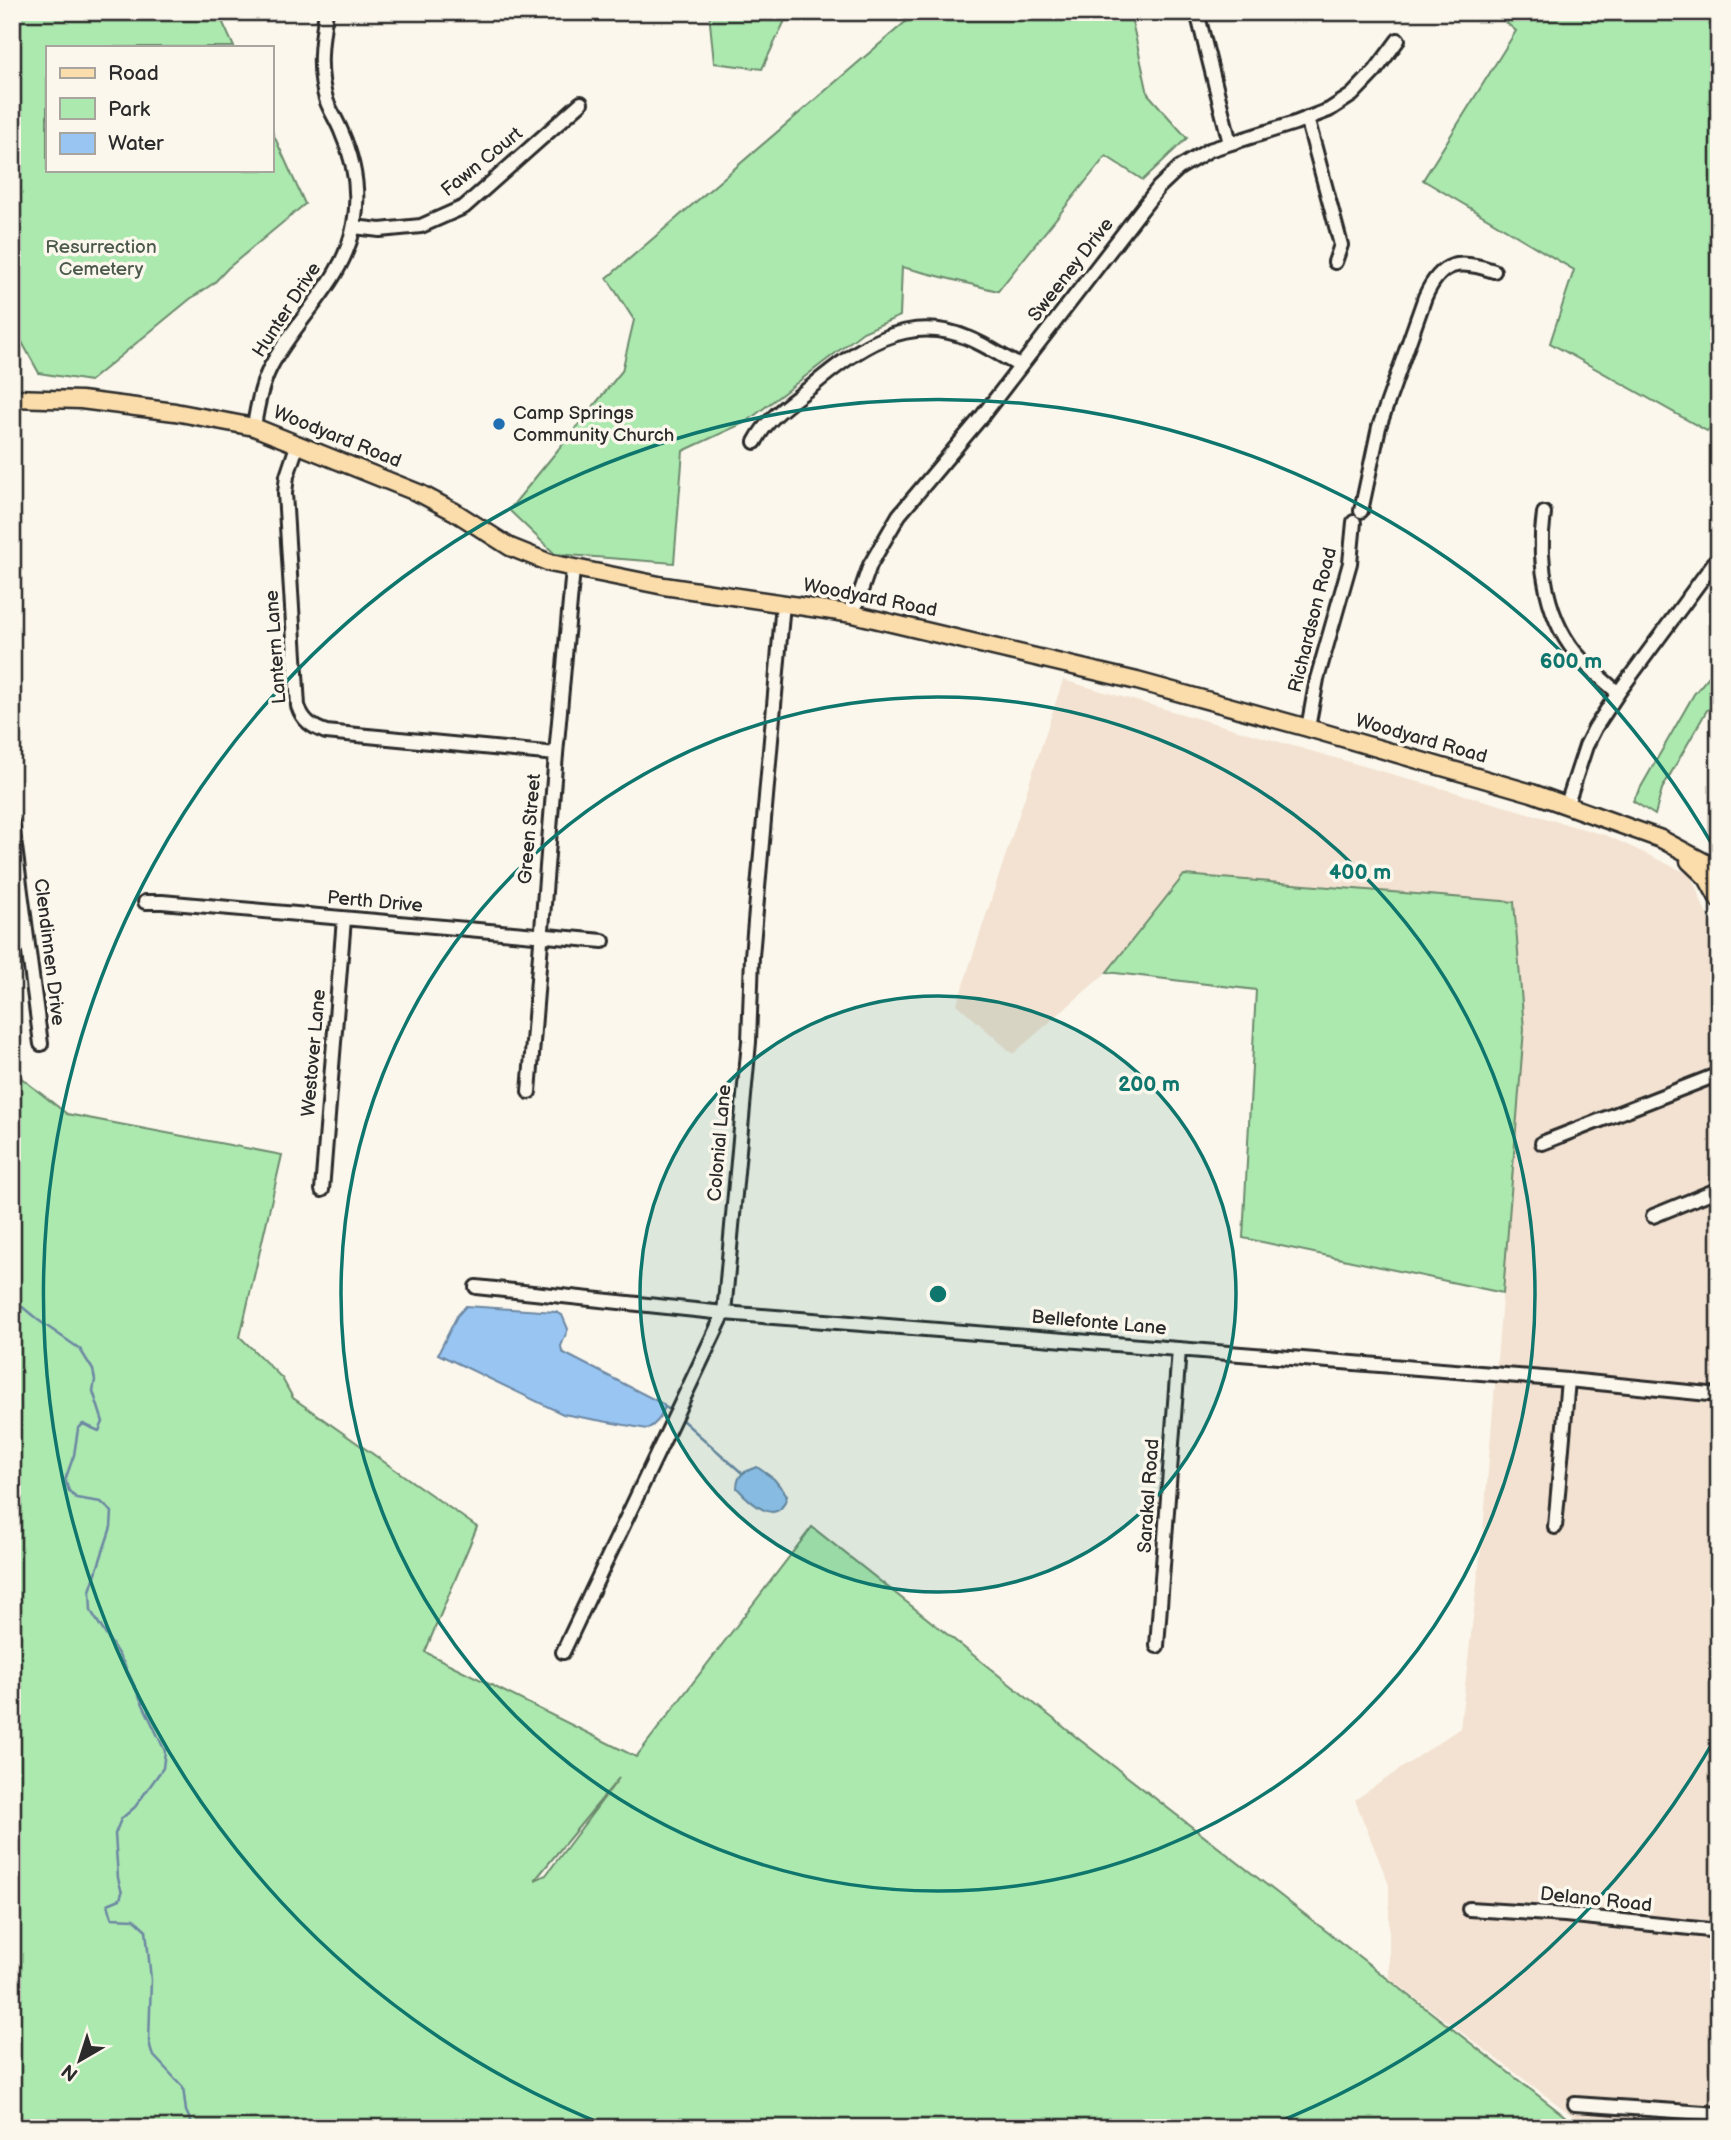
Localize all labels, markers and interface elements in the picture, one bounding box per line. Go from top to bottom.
legend [46,46,273,172]
text: Road [108,61,159,86]
text: Park [108,97,151,122]
street label: Fawn Court [437,122,527,202]
text: Water [108,131,164,156]
street label: Sweeney Drive [1023,213,1119,327]
park label: Resurrection Cemetery [45,236,157,281]
street label: Hunter Drive [248,258,326,362]
street label: Woodyard Road [270,401,404,473]
place label: Camp Springs Community Church [513,402,674,447]
marker: Camp Springs Community Church [491,416,507,432]
street label: Richardson Road [1284,545,1342,695]
street label: Woodyard Road [801,574,939,622]
street label: Lantern Lane [261,589,291,705]
text: 600 m [1540,649,1602,674]
street label: Woodyard Road [1352,709,1490,769]
street label: Green Street [514,773,546,885]
text: 400 m [1329,860,1391,885]
street label: Clendinnen Drive [29,877,69,1027]
street label: Perth Drive [326,886,424,918]
street label: Westover Lane [297,988,331,1118]
text: 200 m [1118,1072,1180,1097]
street label: Colonial Lane [703,1083,737,1203]
centre of rings [926,1282,950,1306]
street label: Bellefonte Lane [1031,1306,1167,1340]
street label: Sarakal Road [1134,1438,1164,1554]
street label: Delano Road [1539,1883,1653,1917]
north arrow [46,2024,116,2094]
text: N [57,2059,83,2085]

